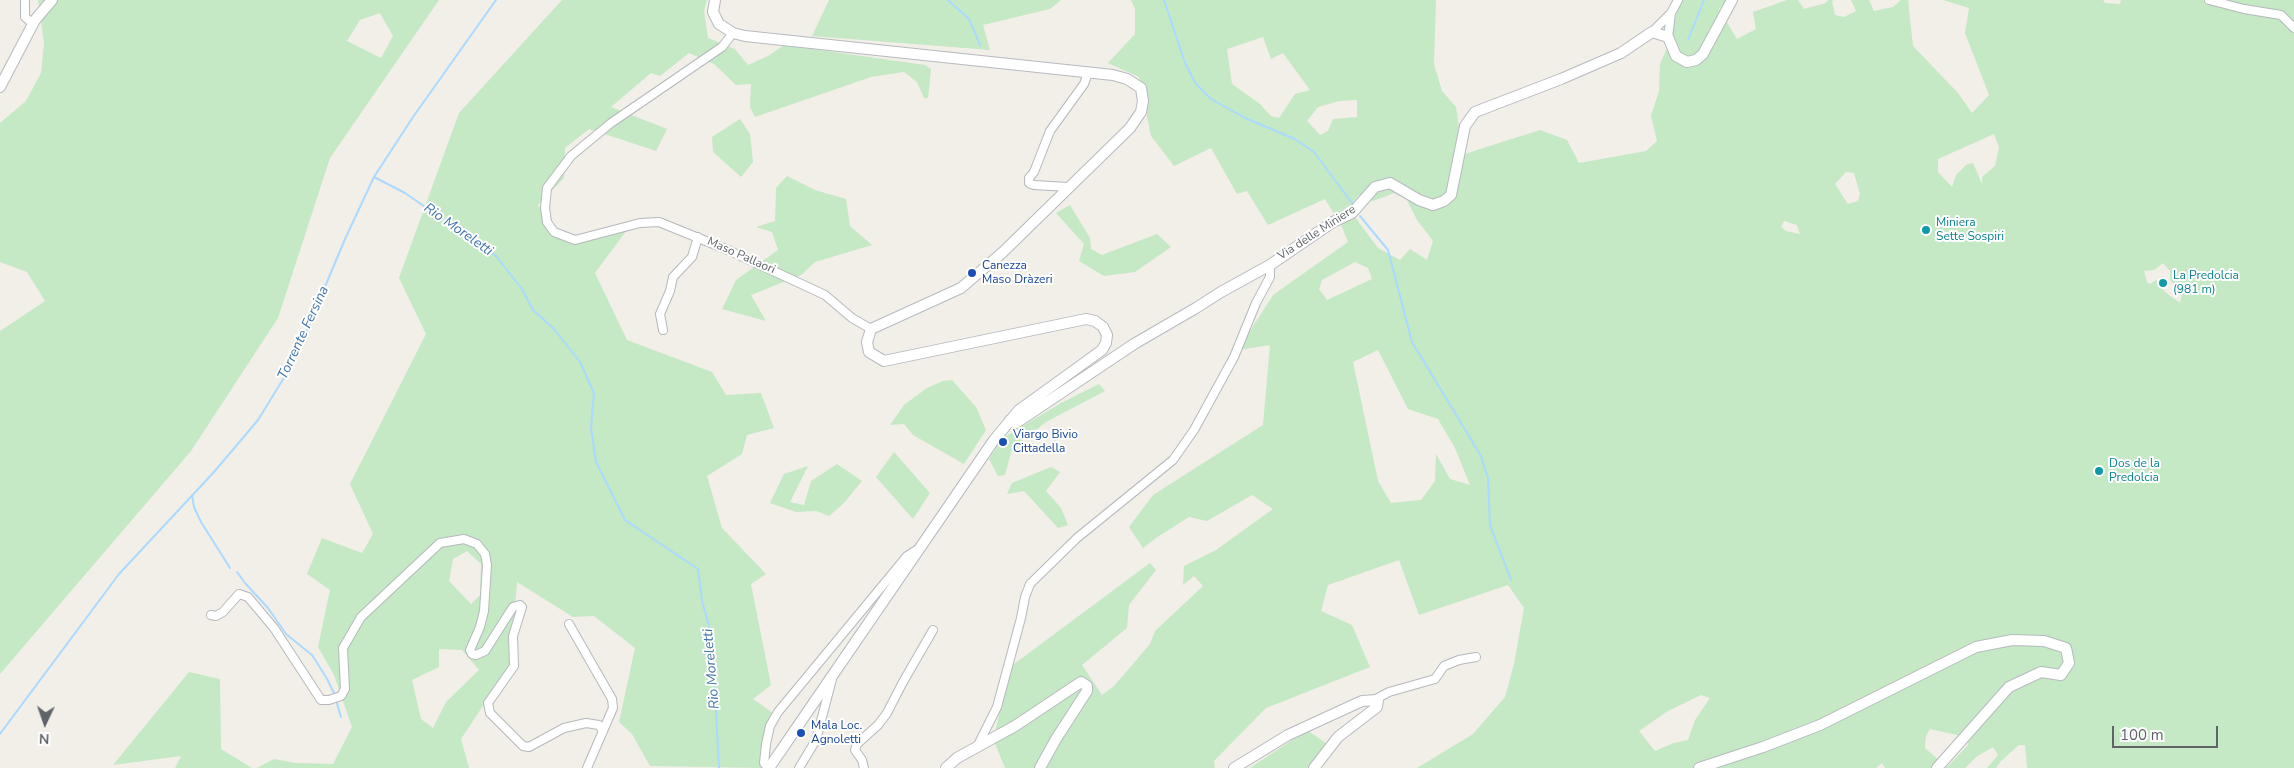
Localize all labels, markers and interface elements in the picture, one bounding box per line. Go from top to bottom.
water label: Rio Moreletti [420,200,496,260]
street label: Via delle Miniere [1275,202,1359,264]
place label: Miniera Sette Sospiri [1936,216,2004,244]
marker: Miniera Sette Sospiri [1920,224,1932,236]
street label: Maso Pallaori [705,235,777,277]
place label: Canezza Maso Dràzeri [982,259,1053,287]
marker: Canezza Maso Dràzeri [966,267,978,279]
place label: La Predolcia (981 m) [2173,269,2239,297]
marker: La Predolcia (981 m) [2157,277,2169,289]
water label: Torrente Fersina [275,283,333,383]
place label: Viargo Bivio Cittadella [1013,428,1078,456]
marker: Viargo Bivio Cittadella [997,436,1009,448]
place label: Dos de la Predolcia [2109,457,2160,485]
marker: Dos de la Predolcia [2093,465,2105,477]
water label: Rio Moreletti [700,628,724,710]
north arrow [20,698,70,748]
scale bar [2114,716,2220,748]
place label: Mala Loc. Agnoletti [811,719,862,747]
text: 100 m [2120,725,2164,745]
marker: Mala Loc. Agnoletti [795,727,807,739]
text: N [38,729,50,748]

